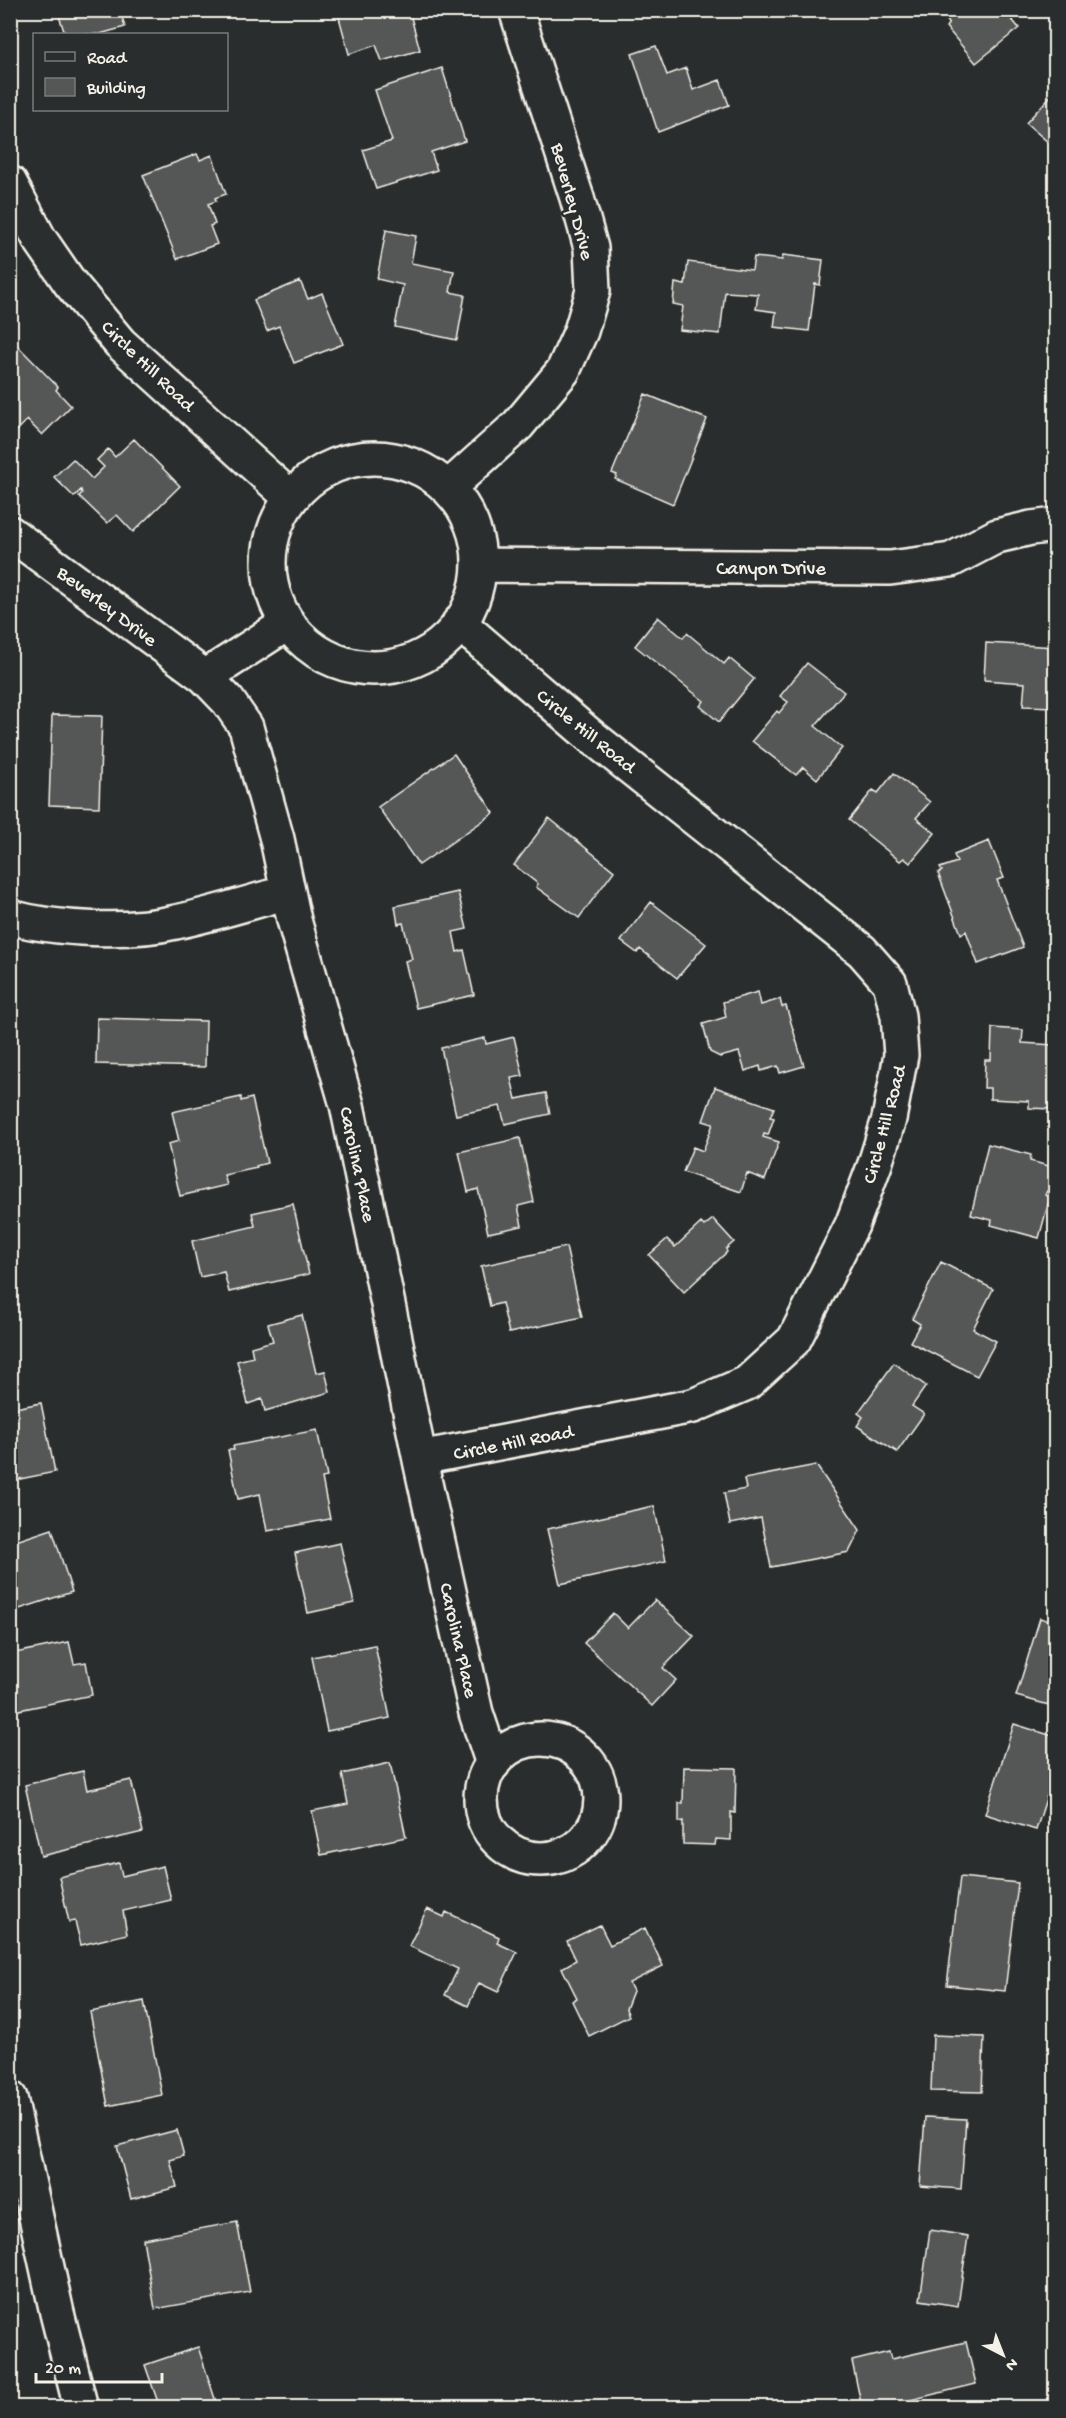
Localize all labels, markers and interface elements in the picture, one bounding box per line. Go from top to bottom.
legend [33,33,228,111]
text: Road [87,49,128,70]
text: Building [86,79,146,100]
street label: Beverley Drive [544,140,597,263]
street label: Circle Hill Road [95,317,200,420]
street label: Canyon Drive [716,559,826,582]
street label: Beverley Drive [50,562,161,653]
street label: Circle Hill Road [530,686,641,781]
street label: Circle Hill Road [860,1061,914,1187]
street label: Carolina Place [332,1105,379,1225]
street label: Circle Hill Road [452,1421,578,1467]
street label: Carolina Place [432,1581,481,1701]
north arrow [973,2325,1033,2385]
scale bar [36,2346,162,2384]
text: N [1000,2353,1021,2374]
text: 20 m [45,2359,81,2380]

